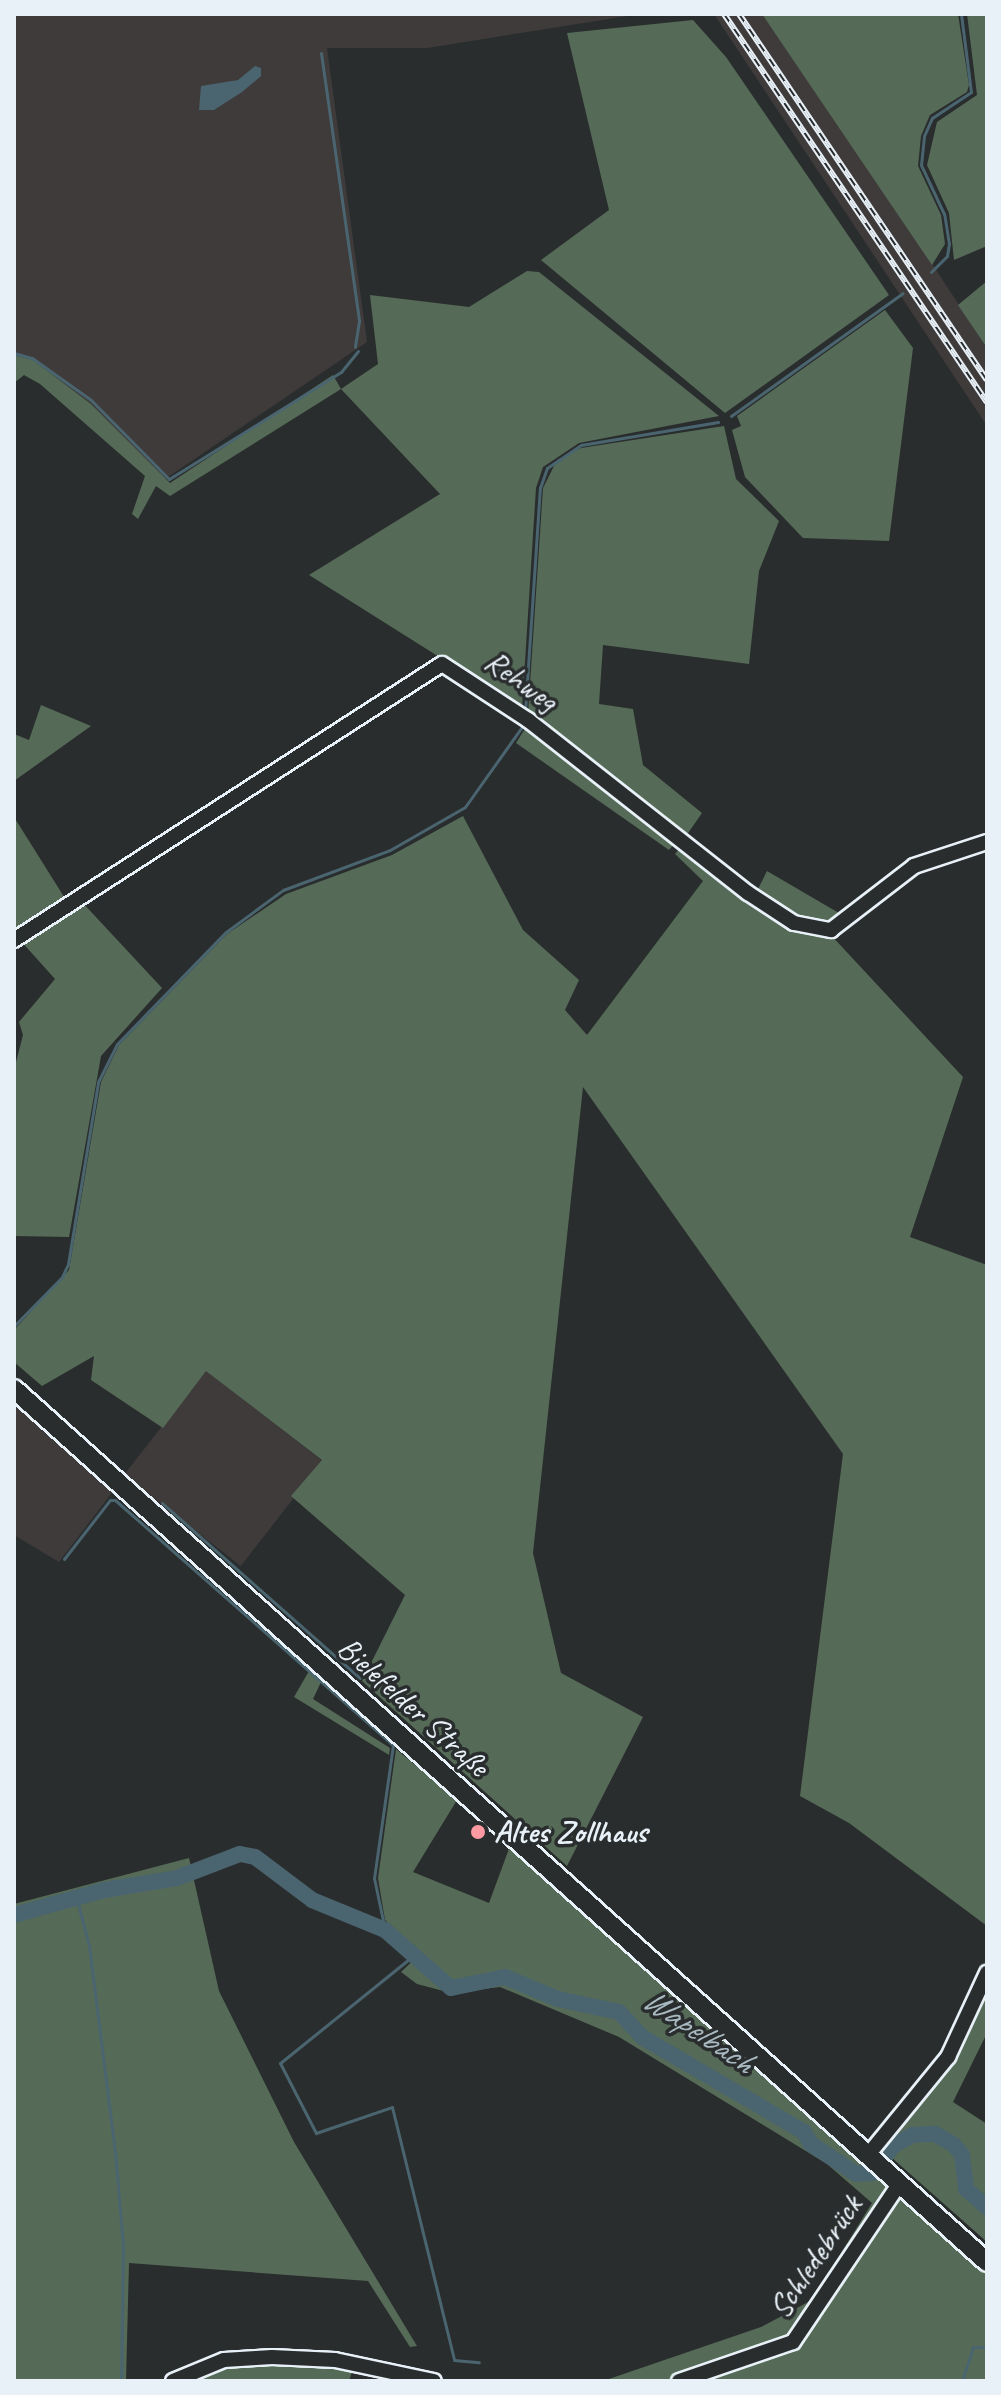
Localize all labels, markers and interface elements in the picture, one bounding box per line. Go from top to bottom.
street label: Rehweg [477,642,565,720]
street label: Bielefelder Straße [329,1629,497,1785]
place label: Altes Zollhaus [494,1813,646,1851]
marker: Altes Zollhaus [469,1823,487,1841]
water label: Wapelbach [636,1978,762,2082]
street label: Schledebrück [761,2188,871,2326]

